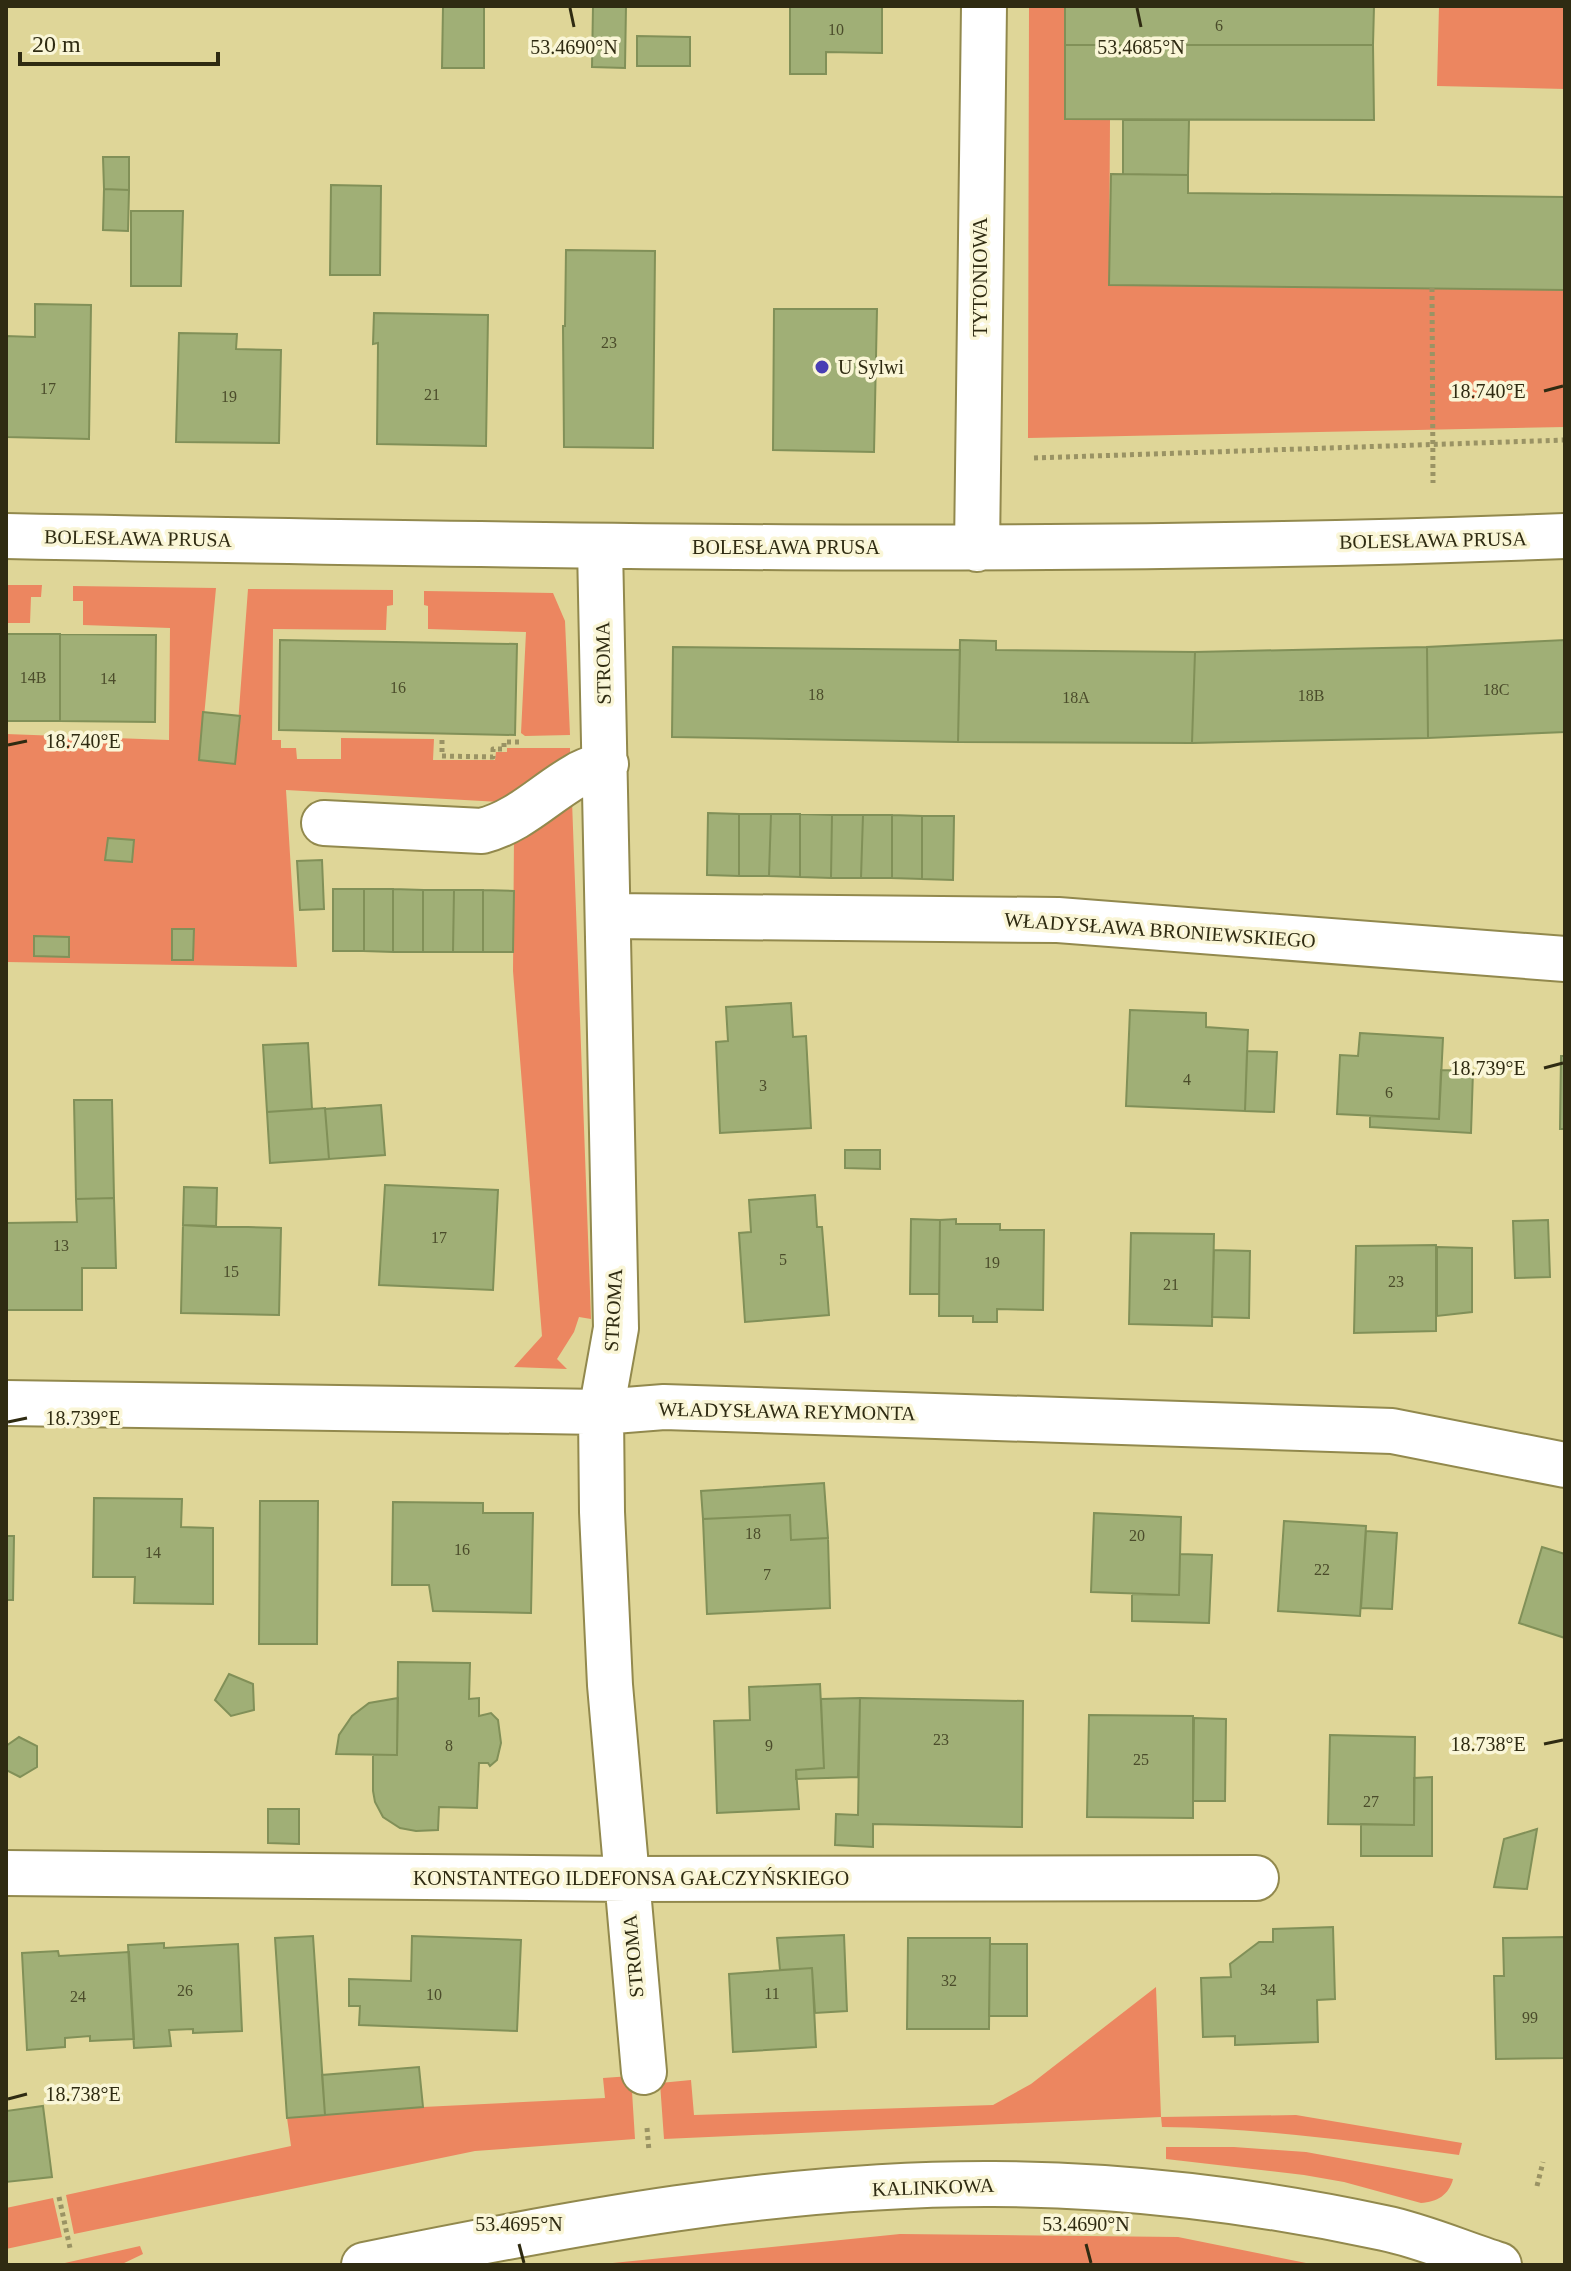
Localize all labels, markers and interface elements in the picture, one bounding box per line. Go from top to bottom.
scale bar [20,16,218,66]
house number: 6 [1215,17,1223,34]
house number: 10 [828,21,844,38]
text: 20 m [32,31,81,57]
text: 53.4690°N [530,36,618,58]
text: 53.4685°N [1097,36,1185,58]
street label: TYTONIOWA [969,217,991,337]
house number: 23 [601,334,617,351]
place label: U Sylwi [838,356,905,379]
marker: U Sylwi [813,358,831,376]
house number: 17 [40,380,56,397]
text: 18.740°E [1450,380,1526,402]
house number: 21 [424,386,440,403]
house number: 19 [221,388,237,405]
street label: BOLESŁAWA PRUSA [44,525,233,551]
street label: BOLESŁAWA PRUSA [1339,527,1528,553]
street label: BOLESŁAWA PRUSA [692,536,880,558]
street label: STROMA [591,621,615,705]
house number: 14B [20,669,46,686]
house number: 14 [100,670,116,687]
house number: 16 [390,679,406,696]
house number: 18C [1483,681,1509,698]
house number: 18 [808,686,824,703]
house number: 18B [1298,687,1324,704]
house number: 18A [1062,689,1090,706]
text: 18.740°E [45,730,121,752]
street label: WŁADYSŁAWA BRONIEWSKIEGO [1003,908,1317,952]
text: 18.739°E [1450,1057,1526,1079]
house number: 4 [1183,1071,1191,1088]
house number: 3 [759,1077,767,1094]
house number: 6 [1385,1084,1393,1101]
house number: 17 [431,1229,447,1246]
house number: 13 [53,1237,69,1254]
house number: 5 [779,1251,787,1268]
house number: 19 [984,1254,1000,1271]
house number: 15 [223,1263,239,1280]
street label: STROMA [600,1267,626,1352]
house number: 23 [1388,1273,1404,1290]
house number: 21 [1163,1276,1179,1293]
street label: WŁADYSŁAWA REYMONTA [658,1398,916,1424]
text: 18.739°E [45,1407,121,1429]
house number: 18 [745,1525,761,1542]
house number: 20 [1129,1527,1145,1544]
house number: 16 [454,1541,470,1558]
house number: 14 [145,1544,161,1561]
house number: 22 [1314,1561,1330,1578]
house number: 7 [763,1566,771,1583]
house number: 23 [933,1731,949,1748]
text: 18.738°E [1450,1733,1526,1755]
house number: 8 [445,1737,453,1754]
house number: 9 [765,1737,773,1754]
house number: 25 [1133,1751,1149,1768]
house number: 27 [1363,1793,1379,1810]
street label: KONSTANTEGO ILDEFONSA GAŁCZYŃSKIEGO [413,1867,849,1889]
street label: STROMA [618,1913,648,1998]
house number: 32 [941,1972,957,1989]
house number: 34 [1260,1981,1276,1998]
house number: 26 [177,1982,193,1999]
house number: 11 [764,1985,780,2002]
house number: 10 [426,1986,442,2003]
house number: 24 [70,1988,86,2005]
house number: 99 [1522,2009,1538,2026]
text: 18.738°E [45,2083,121,2105]
street label: KALINKOWA [872,2174,995,2200]
text: 53.4695°N [475,2213,563,2235]
text: 53.4690°N [1042,2213,1130,2235]

